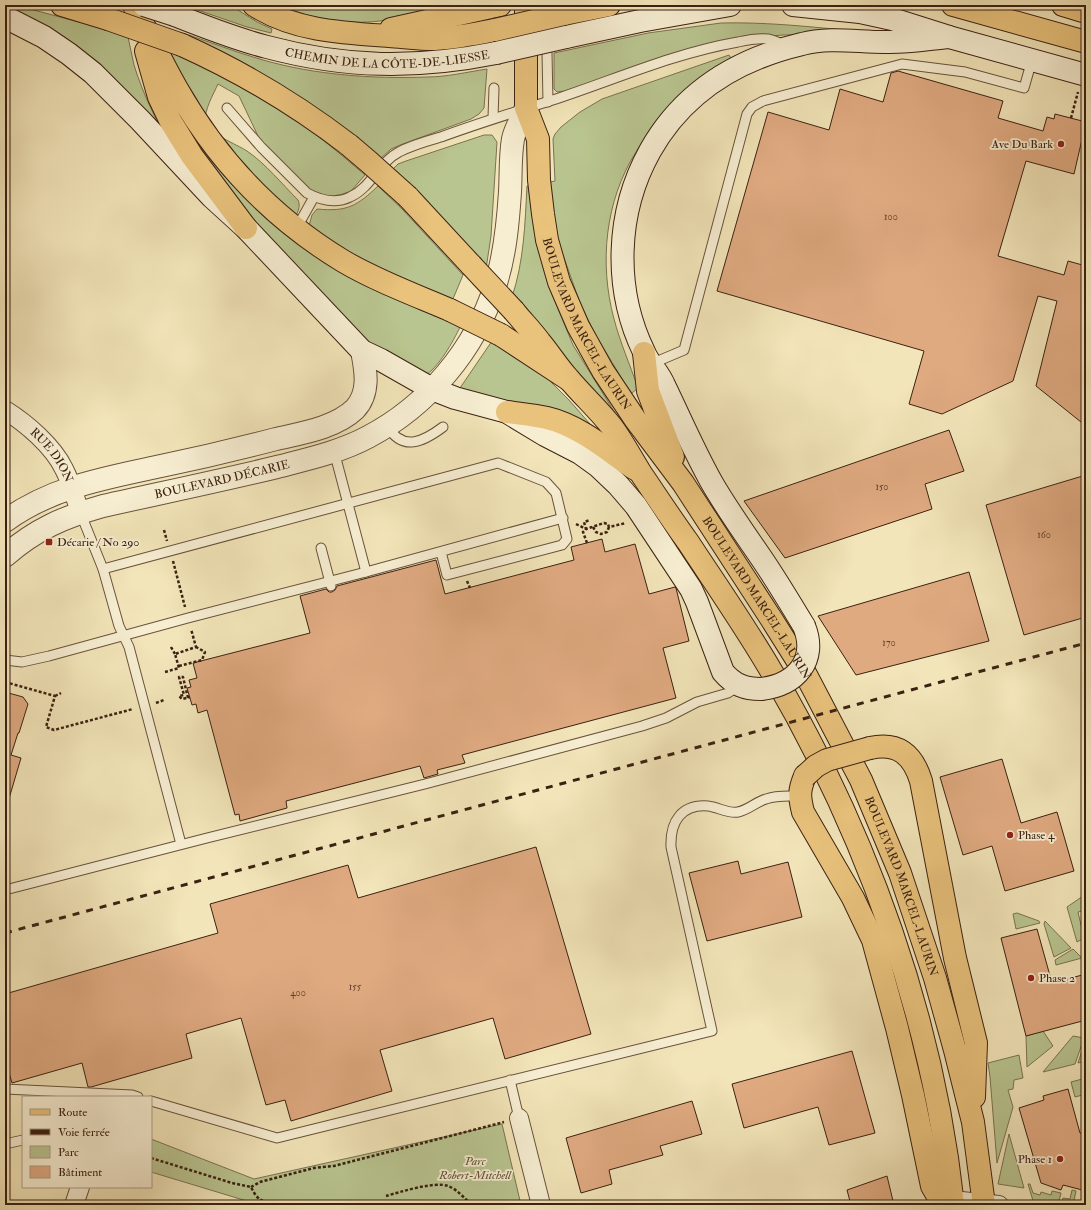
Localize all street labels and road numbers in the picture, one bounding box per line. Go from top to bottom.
street label: CHEMIN DE LA CÔTE-DE-LIESSE [283,45,491,72]
street label: BOULEVARD MARCEL-LAURIN [539,236,634,413]
street label: RUE DION [27,425,76,485]
street label: BOULEVARD DÉCARIE [153,457,292,502]
street label: BOULEVARD MARCEL-LAURIN [699,514,814,682]
street label: BOULEVARD MARCEL-LAURIN [861,794,941,979]

